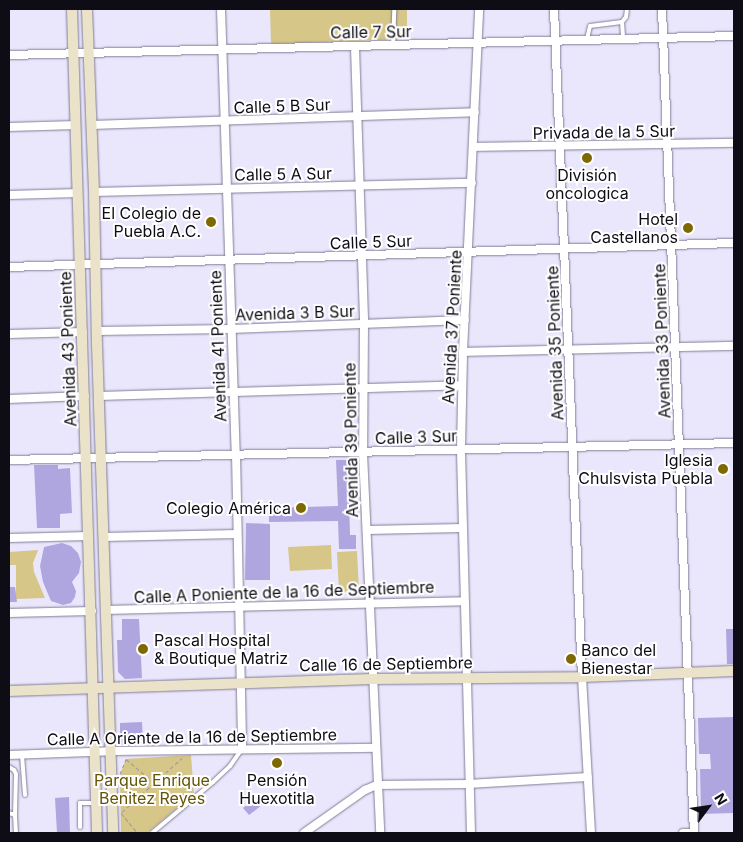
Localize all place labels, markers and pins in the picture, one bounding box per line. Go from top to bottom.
marker: División oncologica [581,152,593,164]
place label: División oncologica [545,165,629,203]
place label: El Colegio de Puebla A.C. [102,203,201,241]
place label: Hotel Castellanos [590,209,678,247]
marker: El Colegio de Puebla A.C. [205,216,217,228]
marker: Hotel Castellanos [682,222,694,234]
place label: Iglesia Chulsvista Puebla [578,450,713,488]
marker: Iglesia Chulsvista Puebla [717,463,729,475]
place label: Colegio América [166,498,291,518]
marker: Colegio América [295,502,307,514]
place label: Pascal Hospital & Boutique Matriz [154,630,288,668]
place label: Banco del Bienestar [581,640,656,678]
marker: Pascal Hospital & Boutique Matriz [136,642,150,656]
marker: Banco del Bienestar [565,653,577,665]
marker: Pensión Huexotitla [271,757,283,769]
place label: Pensión Huexotitla [239,770,315,808]

